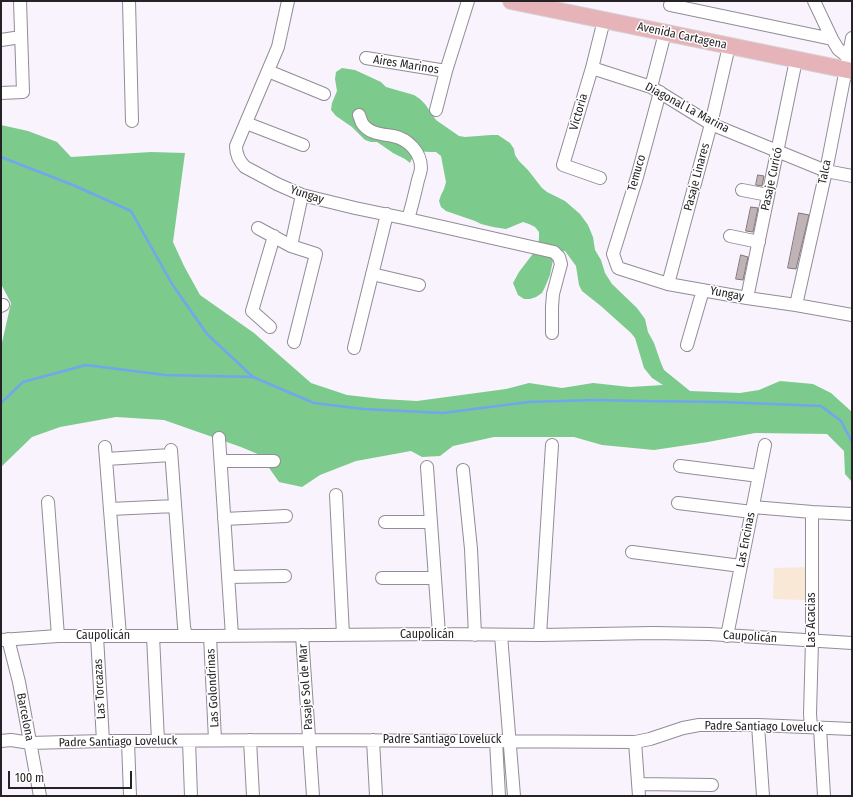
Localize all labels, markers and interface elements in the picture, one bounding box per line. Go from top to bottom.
street label: Avenida Cartagena [636,19,728,53]
street label: Aires Marinos [372,53,440,77]
street label: Diagonal La Marina [642,80,732,136]
street label: Victoria [567,92,591,132]
street label: Pasaje Linares [681,142,713,212]
street label: Pasaje Curicó [758,146,786,212]
street label: Temuco [625,153,649,193]
street label: Talca [815,158,835,186]
street label: Yungay [288,183,326,207]
street label: Yungay [709,284,745,304]
street label: Las Encinas [734,511,758,569]
street label: Las Acacias [805,592,819,648]
street label: Caupolicán [400,628,454,642]
street label: Caupolicán [722,628,778,646]
street label: Caupolicán [76,629,130,643]
street label: Pasaje Sol de Mar [296,644,316,730]
street label: Las Golondrinas [204,648,222,728]
street label: Las Torcazas [91,658,109,720]
street label: Barcelona [13,692,37,742]
street label: Padre Santiago Loveluck [705,719,823,735]
street label: Padre Santiago Loveluck [383,733,501,747]
street label: Padre Santiago Loveluck [59,734,177,750]
scale bar [10,763,134,789]
text: 100 m [15,771,44,785]

